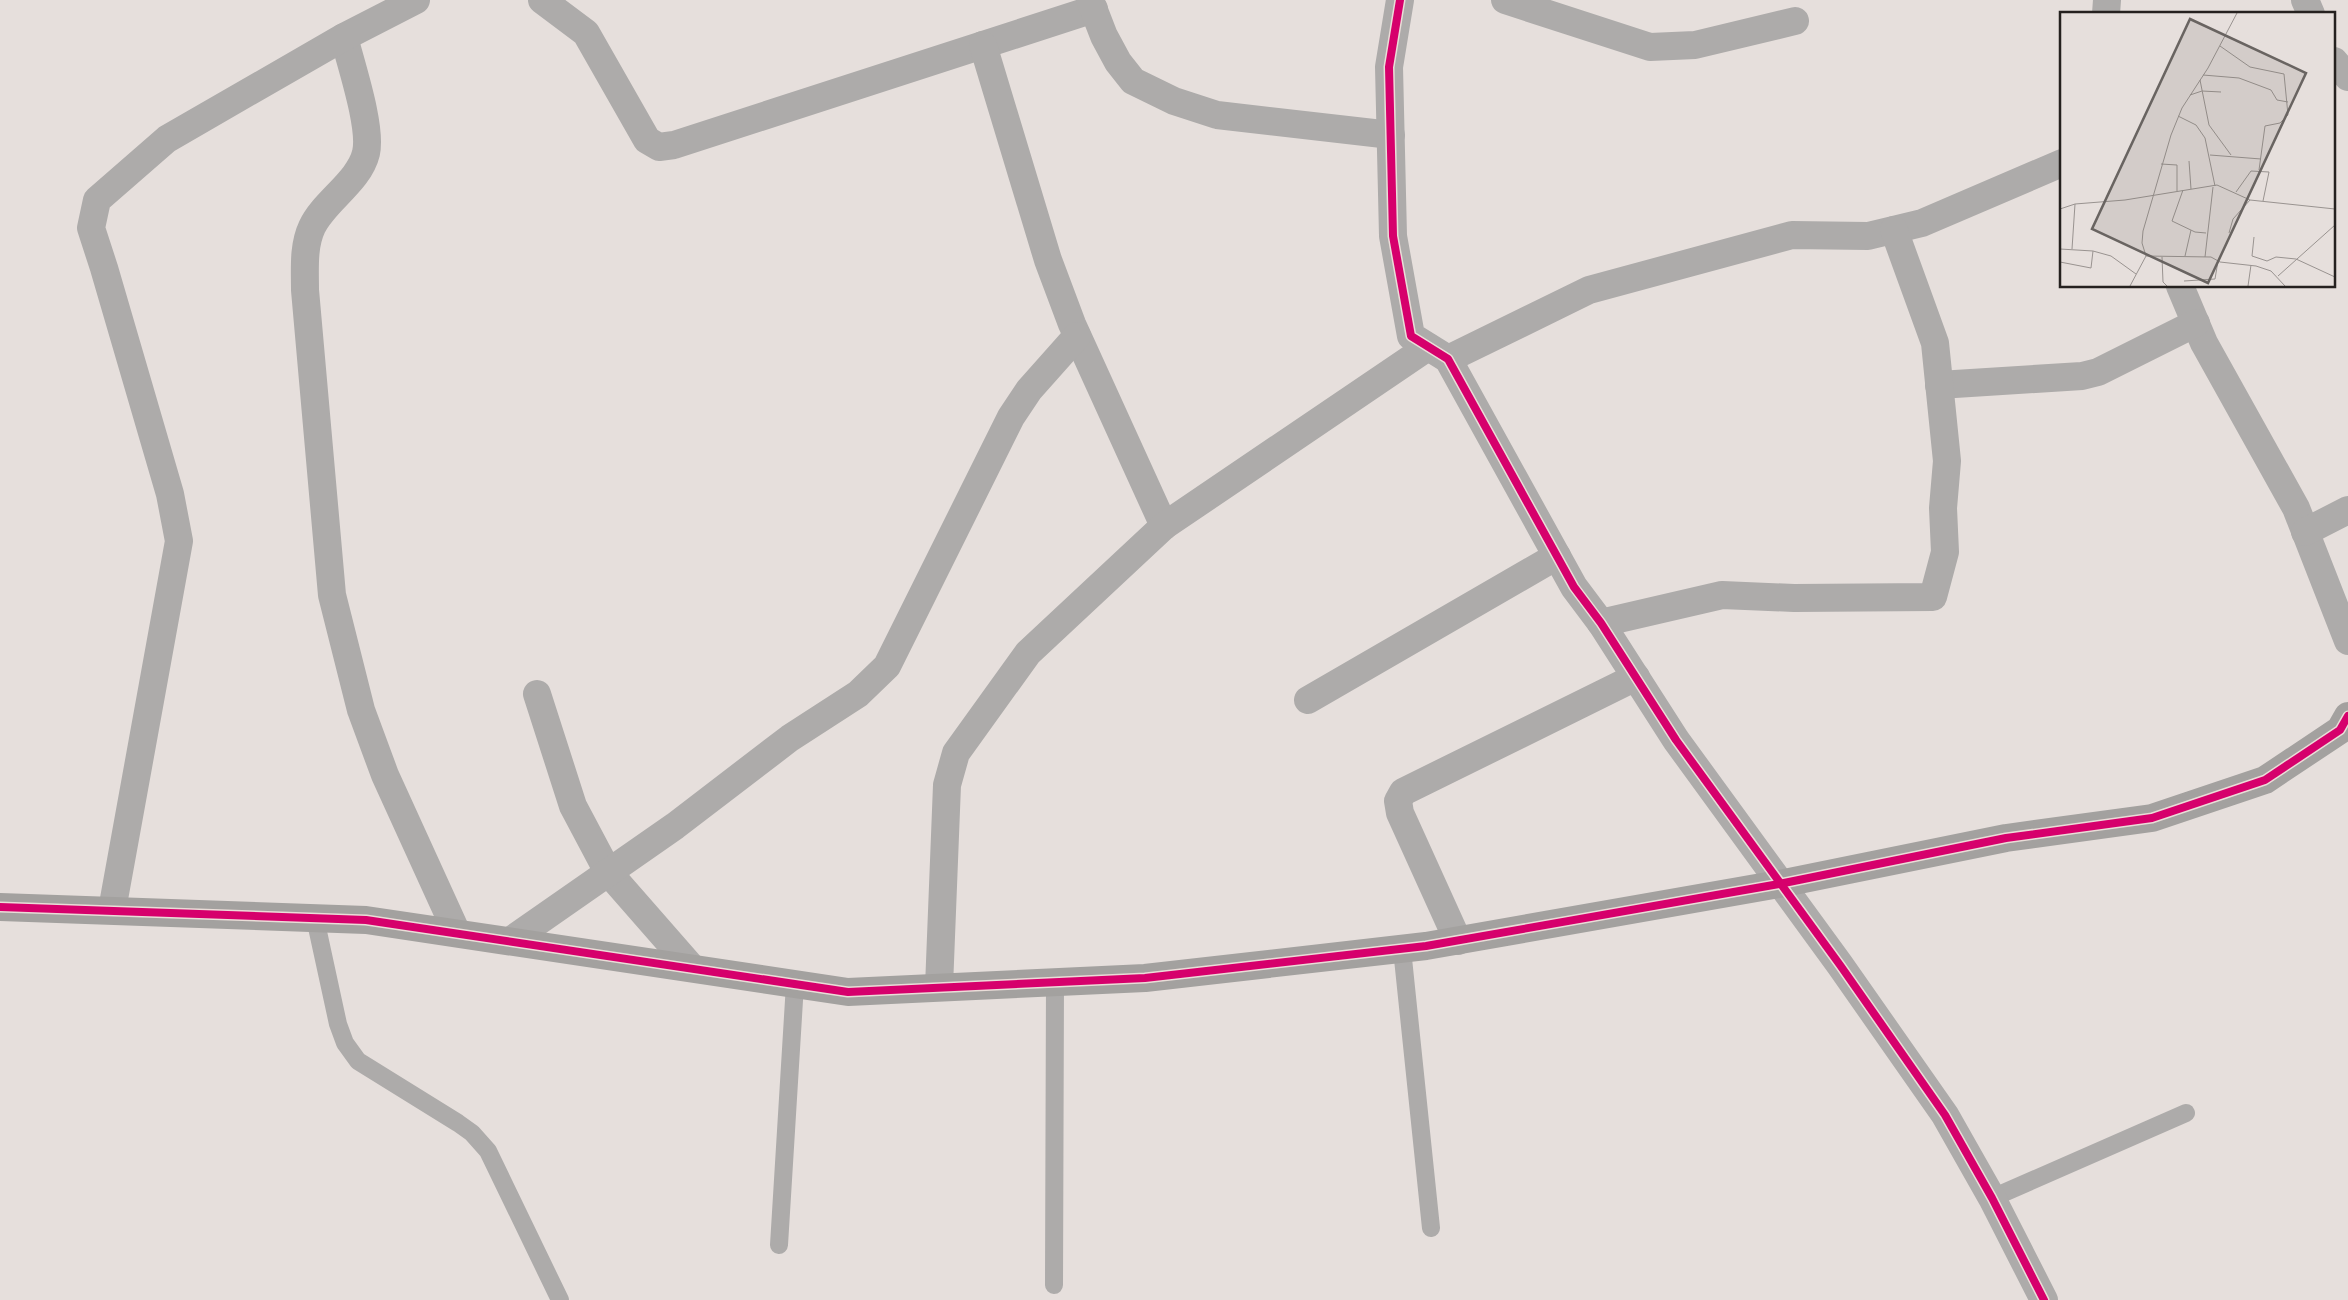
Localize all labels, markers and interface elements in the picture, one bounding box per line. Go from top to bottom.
inset map [2060,12,2336,288]

